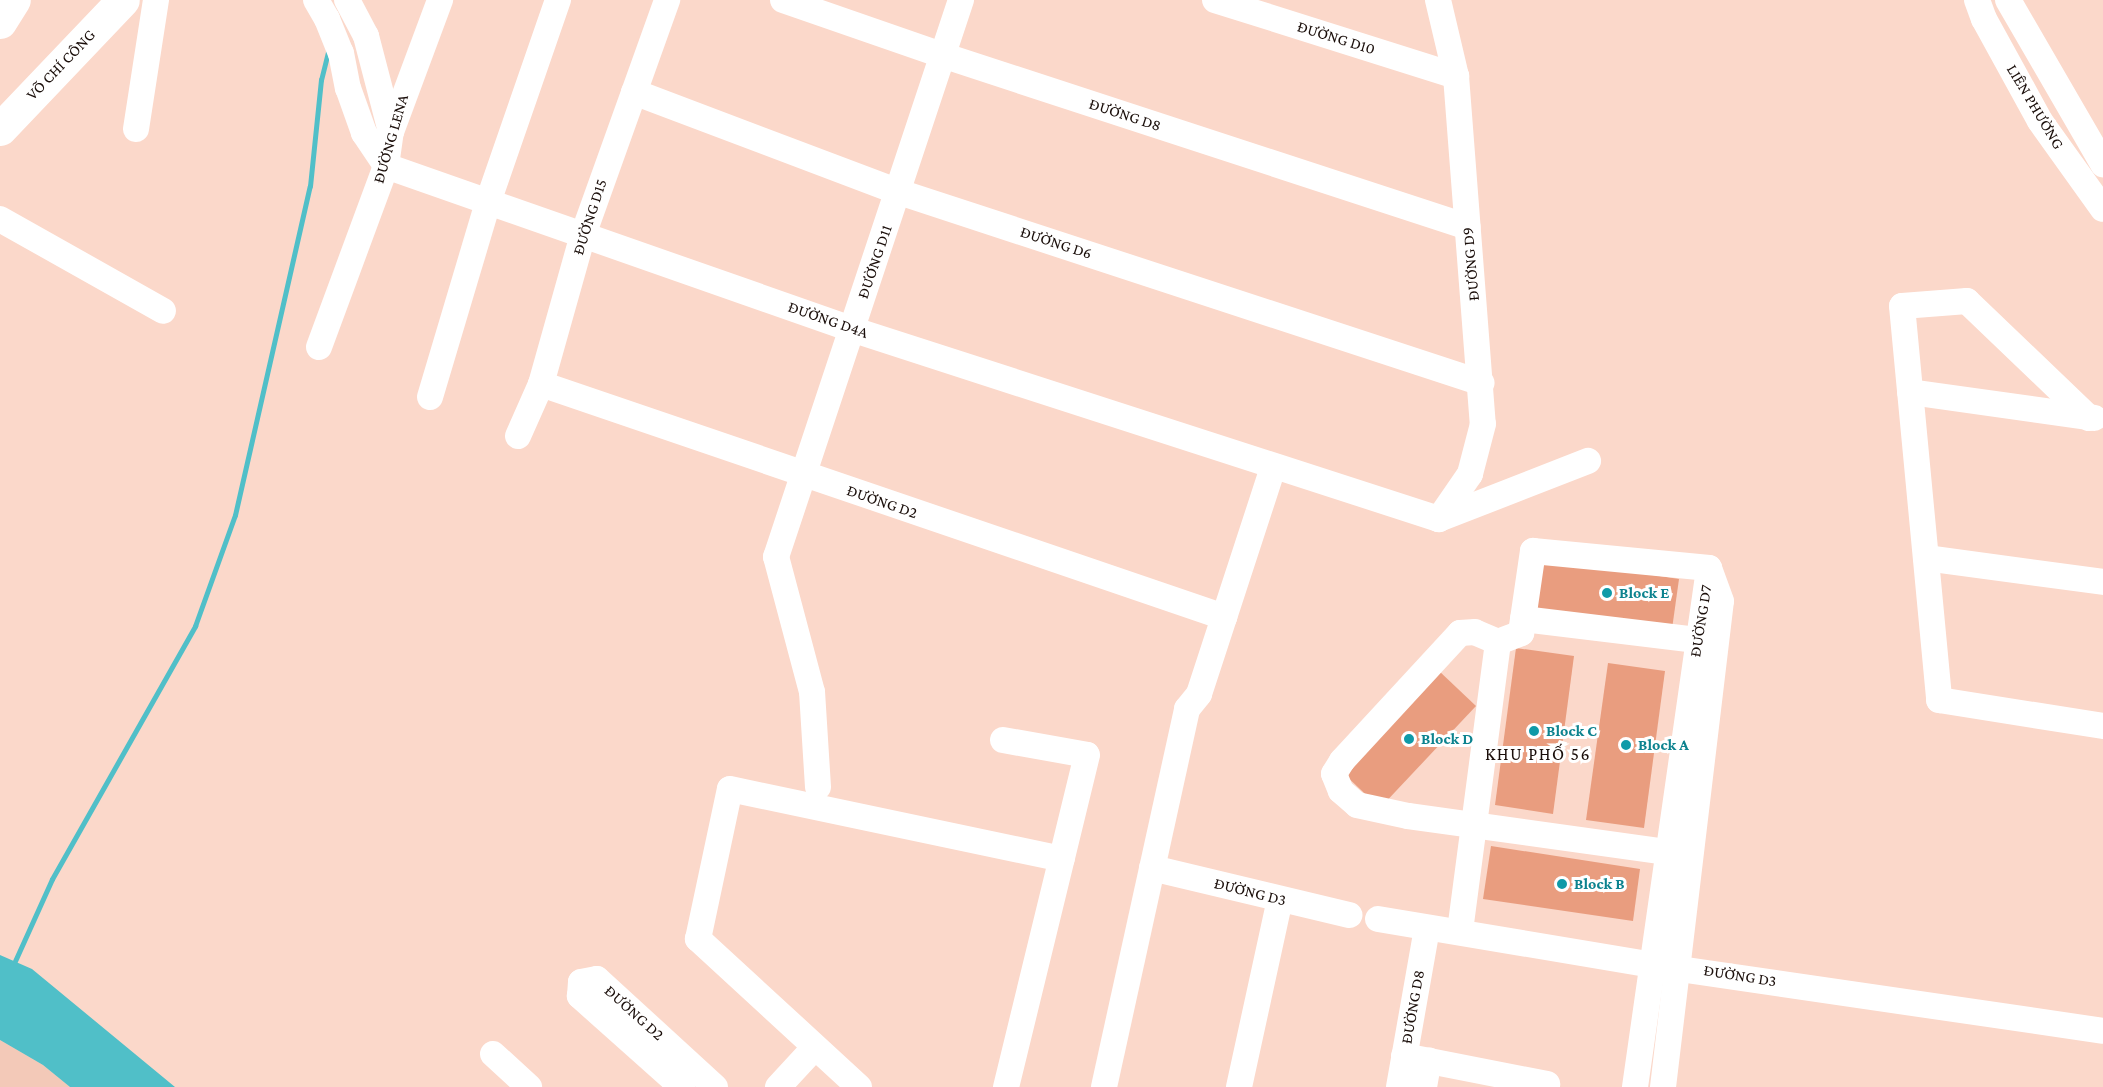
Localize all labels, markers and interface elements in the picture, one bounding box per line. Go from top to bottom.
street label: ĐƯỜNG D10 [1295,17,1377,59]
street label: VÕ CHÍ CÔNG [22,26,100,104]
street label: LIÊN PHƯỜNG [2002,61,2068,153]
street label: ĐƯỜNG LENA [369,92,413,186]
street label: ĐƯỜNG D8 [1087,94,1163,136]
street label: ĐƯỜNG D15 [569,177,611,257]
street label: ĐƯỜNG D6 [1018,222,1094,264]
street label: ĐƯỜNG D11 [853,223,897,301]
street label: ĐƯỜNG D9 [1458,226,1484,302]
street label: ĐƯỜNG D4A [785,297,871,343]
street label: ĐƯỜNG D2 [844,481,920,523]
place label: Block E [1619,583,1669,603]
street label: ĐƯỜNG D7 [1686,583,1716,659]
marker: Block E [1600,586,1614,600]
place label: Block C [1546,721,1597,741]
marker: Block C [1527,724,1541,738]
place label: Block D [1421,729,1473,749]
marker: Block D [1402,732,1416,746]
place label: Block A [1638,735,1689,755]
marker: Block A [1619,738,1633,752]
district label: KHU PHỐ 56 [1485,743,1591,765]
street label: ĐƯỜNG D3 [1212,874,1288,910]
place label: Block B [1574,874,1625,894]
marker: Block B [1555,877,1569,891]
street label: ĐƯỜNG D3 [1702,961,1778,991]
street label: ĐƯỜNG D8 [1397,969,1429,1045]
street label: ĐƯỜNG D2 [600,981,668,1045]

